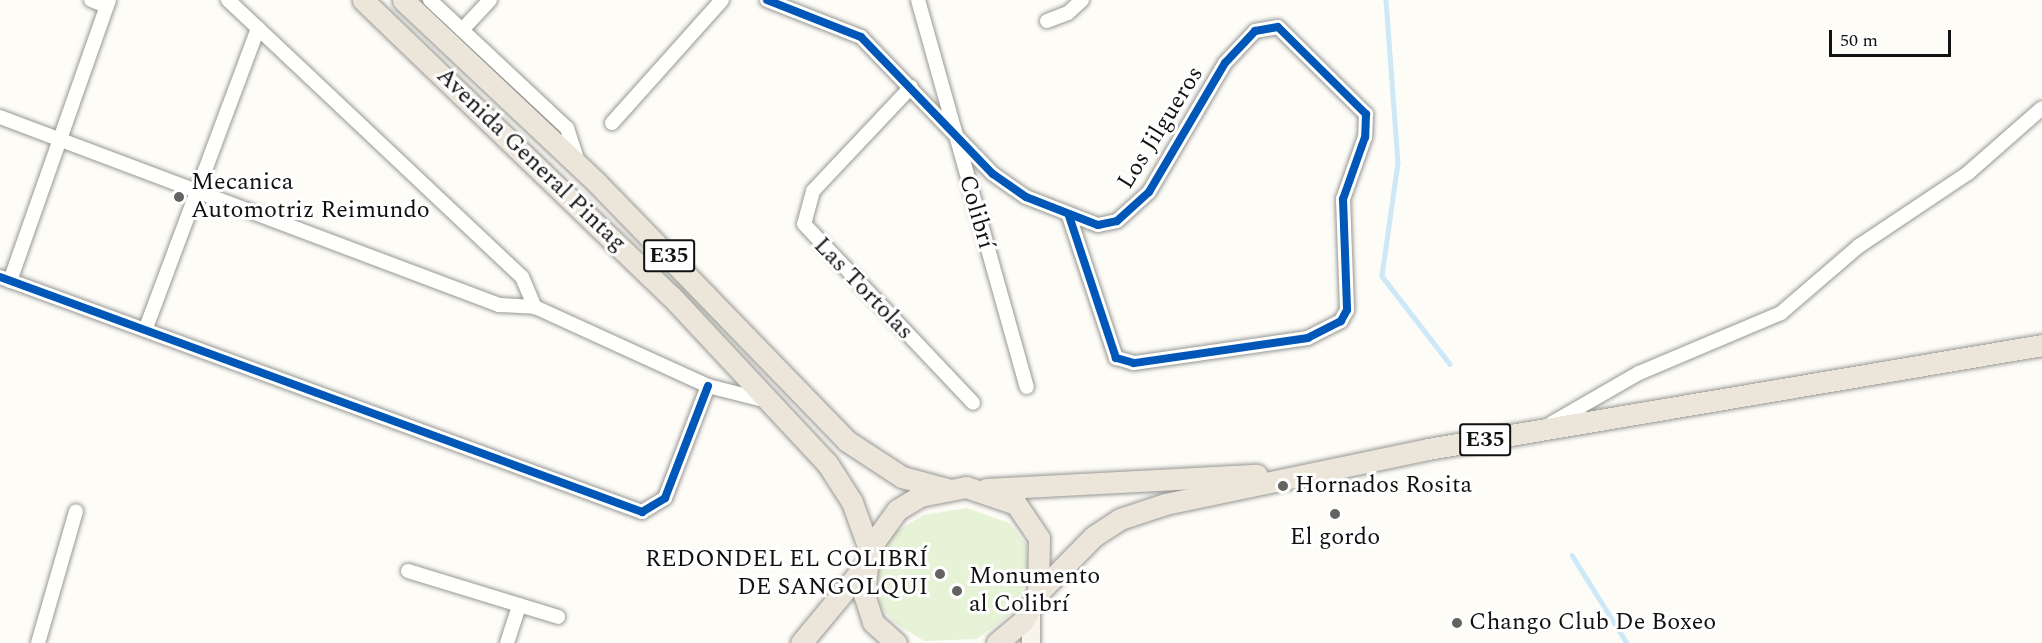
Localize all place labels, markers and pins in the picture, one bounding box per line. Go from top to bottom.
place label: Mecanica Automotriz Reimundo [191,169,430,225]
marker: Mecanica Automotriz Reimundo [172,190,186,204]
place label: Hornados Rosita [1295,472,1472,500]
marker: Hornados Rosita [1276,479,1290,493]
marker: El gordo [1328,507,1342,521]
place label: El gordo [1290,524,1380,552]
place label: REDONDEL EL COLIBRÍ DE SANGOLQUI [645,546,928,602]
place label: Monumento al Colibrí [969,563,1100,619]
marker: REDONDEL EL COLIBRÍ DE SANGOLQUI [933,567,947,581]
marker: Monumento al Colibrí [950,584,964,598]
place label: Chango Club De Boxeo [1469,609,1716,637]
marker: Chango Club De Boxeo [1450,616,1464,630]

